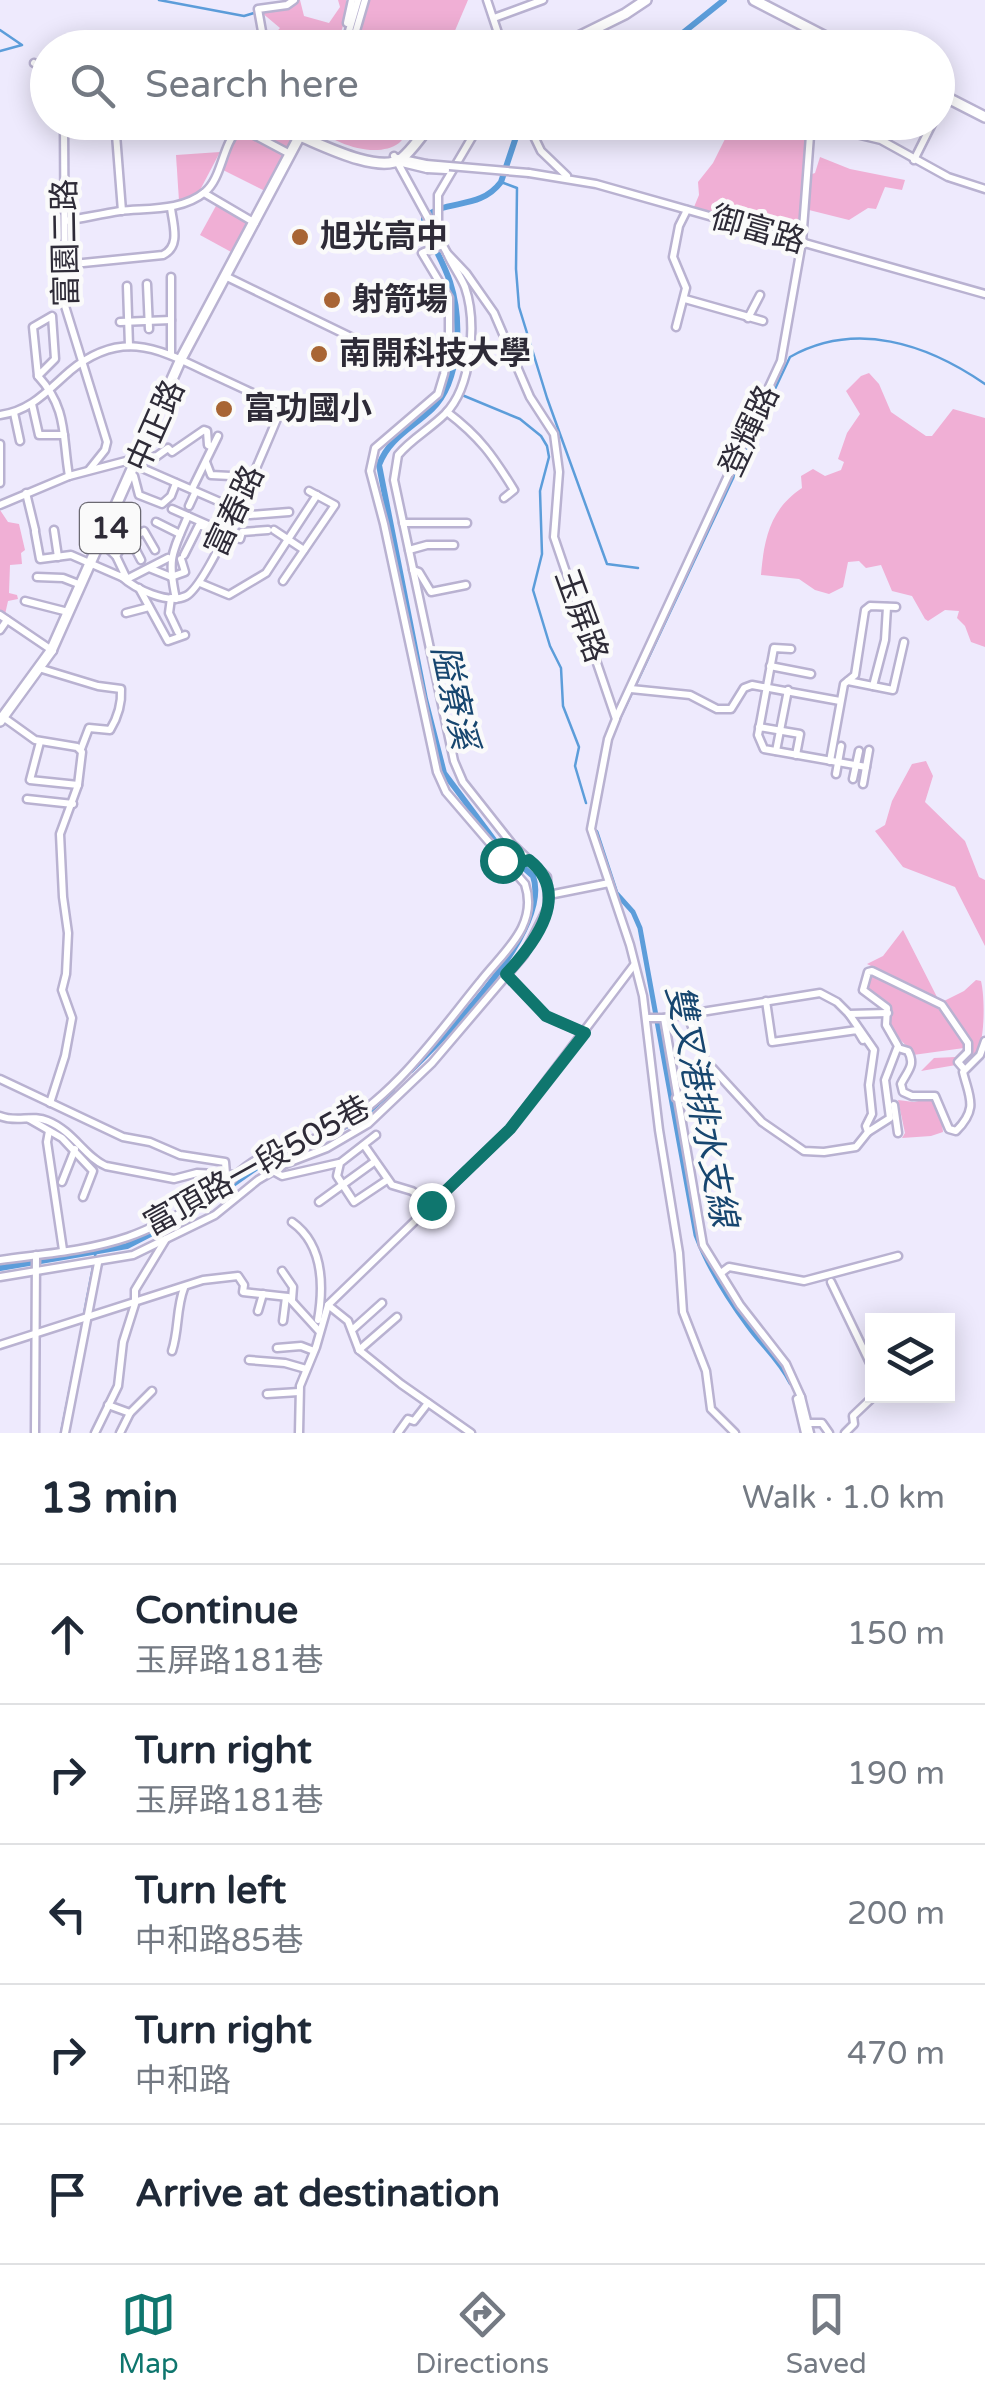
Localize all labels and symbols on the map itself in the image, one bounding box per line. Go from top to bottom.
street label: 富園二路 [46,179,86,307]
street label: 御富路 [707,199,809,261]
place label: 旭光高中 [320,218,448,256]
marker: 旭光高中 [289,226,311,248]
place label: 射箭場 [352,281,448,319]
marker: 射箭場 [321,289,343,311]
place label: 南開科技大學 [339,335,531,373]
marker: 南開科技大學 [308,343,330,365]
street label: 中正路 [119,374,193,478]
street label: 登輝路 [712,379,788,483]
place label: 富功國小 [244,390,372,428]
marker: 富功國小 [213,398,235,420]
street label: 富春路 [197,459,273,563]
road number: 14 [80,503,140,553]
street label: 玉屏路 [547,564,615,668]
water label: 隘寮溪 [423,641,486,758]
route start [480,838,526,884]
water label: 雙叉港排水支線 [657,982,746,1234]
street label: 富頂路一段505巷 [137,1088,377,1244]
route end [409,1183,455,1229]

